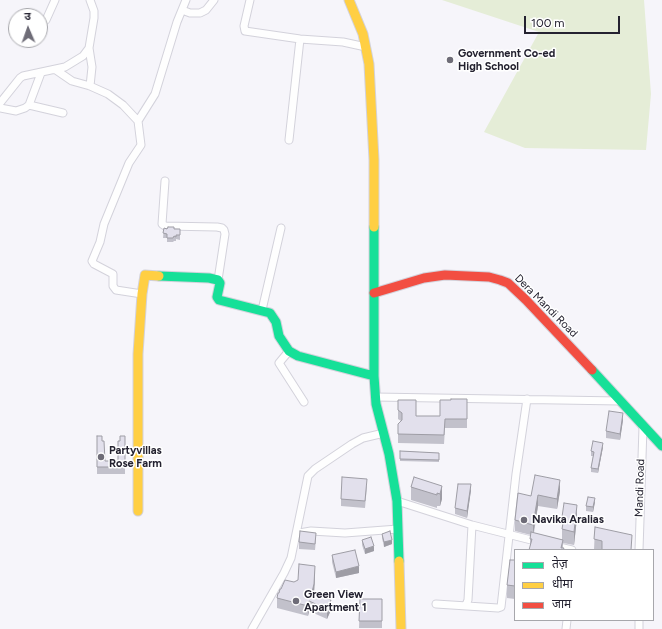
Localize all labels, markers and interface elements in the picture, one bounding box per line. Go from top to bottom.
north arrow [8,8,48,48]
scale bar [526,8,622,34]
text: उ [24,10,31,23]
text: 100 m [531,16,565,30]
place label: Government Co-ed High School [458,47,555,73]
marker: Government Co-ed High School [445,55,455,65]
street label: Dera Mandi Road [512,272,580,340]
place label: Partyvillas Rose Farm [109,444,162,470]
marker: Partyvillas Rose Farm [96,452,106,462]
street label: Mandi Road [632,459,648,517]
place label: Navika Aralias [532,513,604,527]
marker: Navika Aralias [519,515,529,525]
legend [514,549,654,621]
text: तेज़ [552,557,568,571]
text: धीमा [552,577,573,591]
place label: Green View Apartment 1 [304,588,367,614]
marker: Green View Apartment 1 [291,596,301,606]
text: जाम [552,597,571,611]

